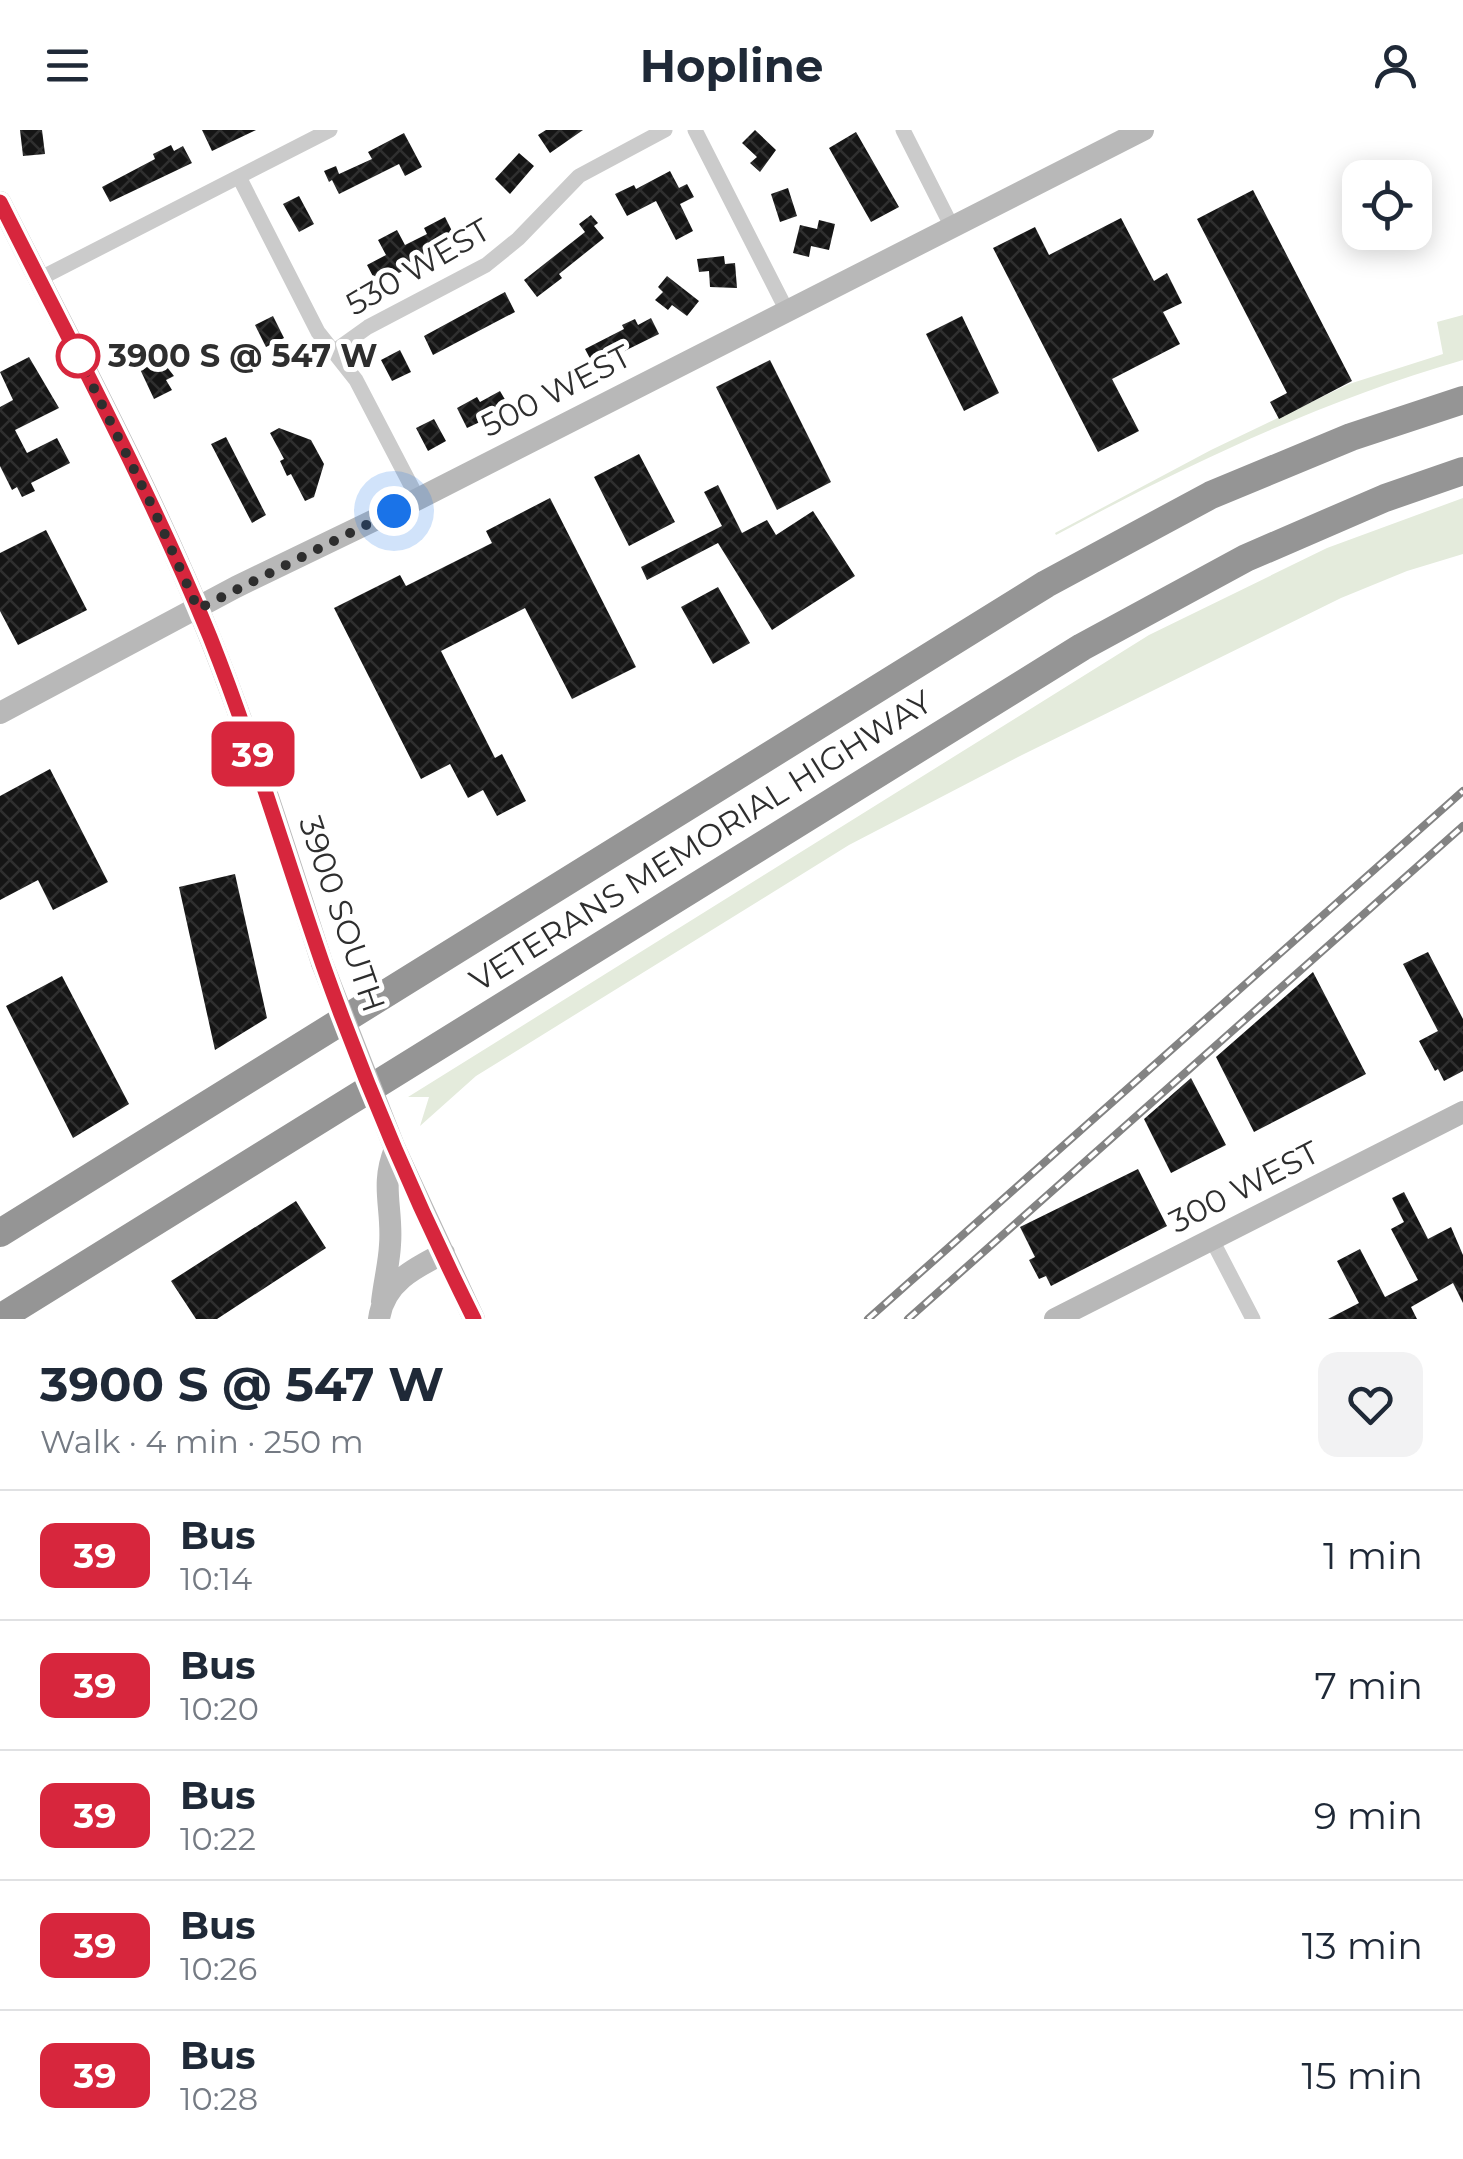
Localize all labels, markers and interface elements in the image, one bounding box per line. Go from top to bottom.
icon: menu [40,38,95,93]
text: Hopline [640,38,823,93]
icon: person [1368,38,1423,93]
map controls [1342,160,1432,250]
button: locate [1342,160,1432,250]
street label: 530 WEST [339,209,497,323]
marker: 3900 S @ 547 W [57,335,99,377]
place label: 3900 S @ 547 W [107,336,377,375]
street label: 500 WEST [474,336,638,445]
your location [369,486,419,536]
street label: VETERANS MEMORIAL HIGHWAY [462,681,940,1000]
line badge: 39 [208,722,298,786]
text: 39 [231,733,275,776]
street label: 3900 SOUTH [291,811,394,1017]
street label: 300 WEST [1162,1132,1326,1241]
button: heart [1318,1352,1423,1457]
text: 3900 S @ 547 W [40,1355,444,1413]
text: Walk · 4 min · 250 m [40,1422,364,1461]
text: Bus [180,1512,255,1559]
text: 1 min [1323,1532,1423,1579]
text: 39 [73,1534,117,1577]
text: 10:14 [180,1559,252,1598]
text: Bus [180,1642,255,1689]
text: 7 min [1314,1662,1423,1709]
text: 39 [73,1664,117,1707]
text: 10:20 [180,1689,259,1728]
text: Bus [180,1772,255,1819]
text: 9 min [1314,1792,1423,1839]
text: 39 [73,1794,117,1837]
text: 10:22 [180,1819,256,1858]
text: Bus [180,1902,255,1949]
text: 13 min [1302,1922,1423,1969]
text: 39 [73,1924,117,1967]
text: 10:26 [180,1949,257,1988]
text: Bus [180,2032,255,2079]
text: 15 min [1302,2052,1423,2099]
text: 39 [73,2054,117,2097]
text: 10:28 [180,2079,258,2118]

